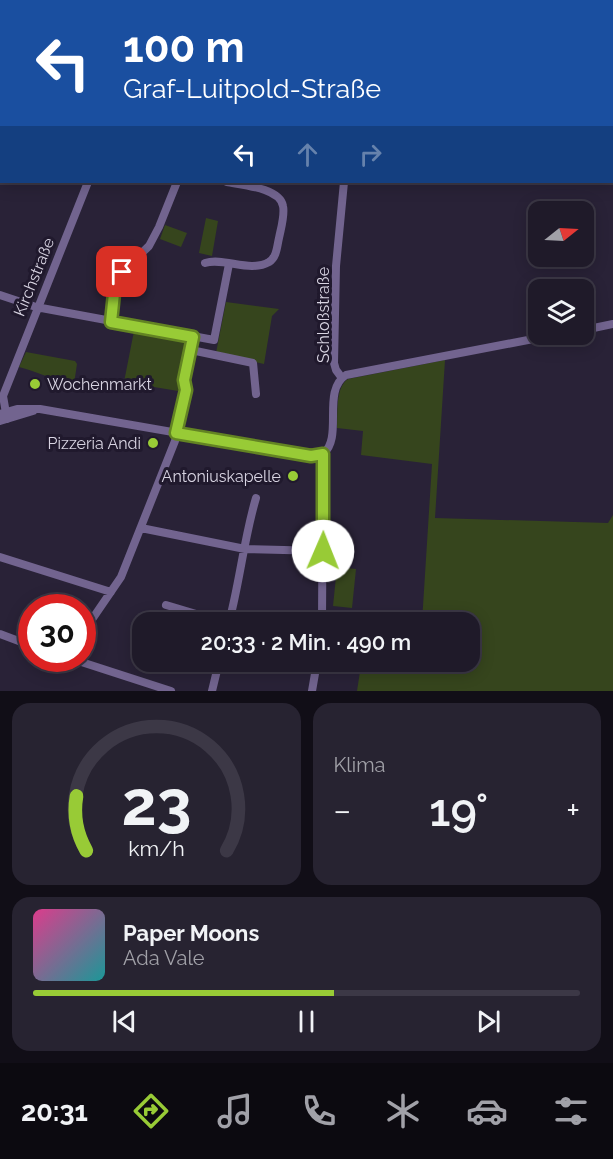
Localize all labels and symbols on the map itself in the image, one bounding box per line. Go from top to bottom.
north arrow [528,201,594,267]
street label: Kirchstraße [10,235,58,319]
pin [96,246,147,297]
street label: Schloßstraße [314,267,333,363]
place label: Wochenmarkt [47,375,153,394]
marker: Wochenmarkt [28,377,42,391]
place label: Pizzeria Andi [48,434,141,453]
marker: Pizzeria Andi [146,436,160,450]
place label: Antoniuskapelle [162,467,281,486]
marker: Antoniuskapelle [286,469,300,483]
position arrow [291,519,355,583]
speed limit sign: 30 [18,594,96,672]

